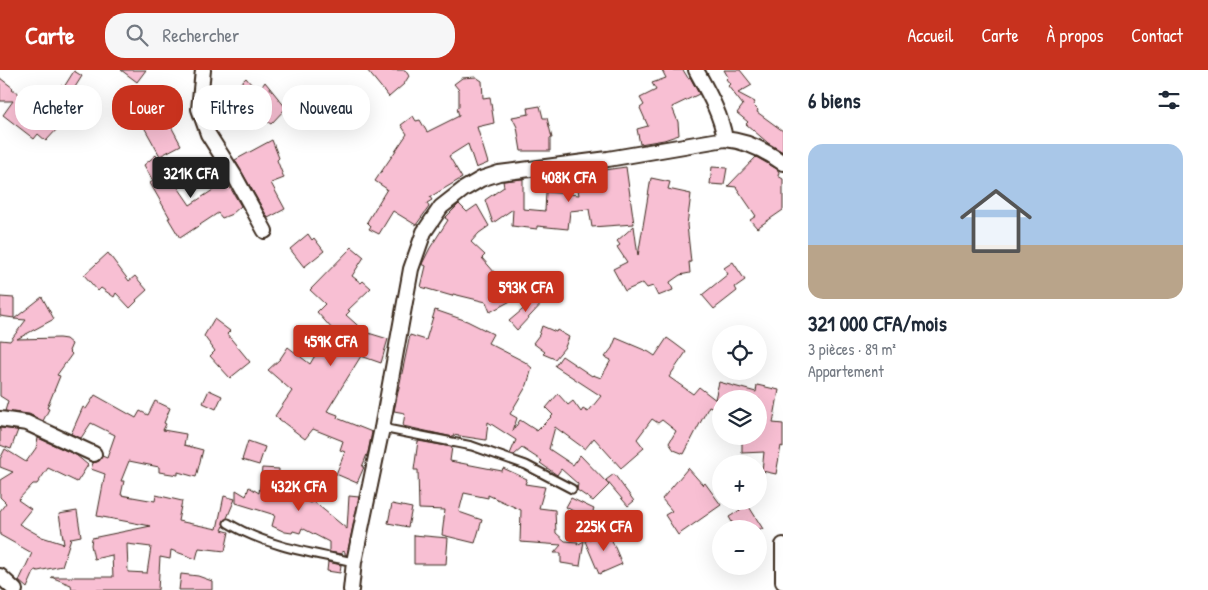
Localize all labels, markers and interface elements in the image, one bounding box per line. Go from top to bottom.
search box [105,13,455,58]
text: Carte [25,19,75,51]
icon: search [123,21,151,49]
text: Rechercher [163,22,239,48]
text: Accueil [907,23,953,48]
text: Carte [981,23,1019,48]
text: À propos [1047,23,1103,48]
text: Contact [1131,23,1183,48]
chip: Acheter [15,85,102,130]
chip: Louer [112,85,183,130]
chip: Filtres [193,85,272,130]
chip: Nouveau [282,85,370,130]
text: 6 biens [808,86,861,115]
icon: filters [1155,86,1183,114]
pin: 321K CFA [139,156,243,199]
pin: 408K CFA [517,160,621,203]
text: 321K CFA [163,162,219,184]
text: 408K CFA [542,166,596,188]
icon: home [951,176,1041,266]
pin: 593K CFA [474,270,578,313]
text: 593K CFA [499,276,553,298]
text: 321 000 CFA/mois [808,309,947,338]
pin: 459K CFA [279,324,383,367]
map controls [712,325,767,575]
button: locate [712,325,767,380]
text: 459K CFA [304,330,358,352]
text: 3 pièces · 89 m² [808,338,896,360]
text: Appartement [808,360,884,382]
button: layers [712,390,767,445]
button: + [712,455,767,510]
pin: 432K CFA [247,470,351,512]
text: 432K CFA [271,475,327,497]
pin: 225K CFA [552,510,656,552]
text: 225K CFA [576,515,632,537]
button: − [712,520,767,575]

